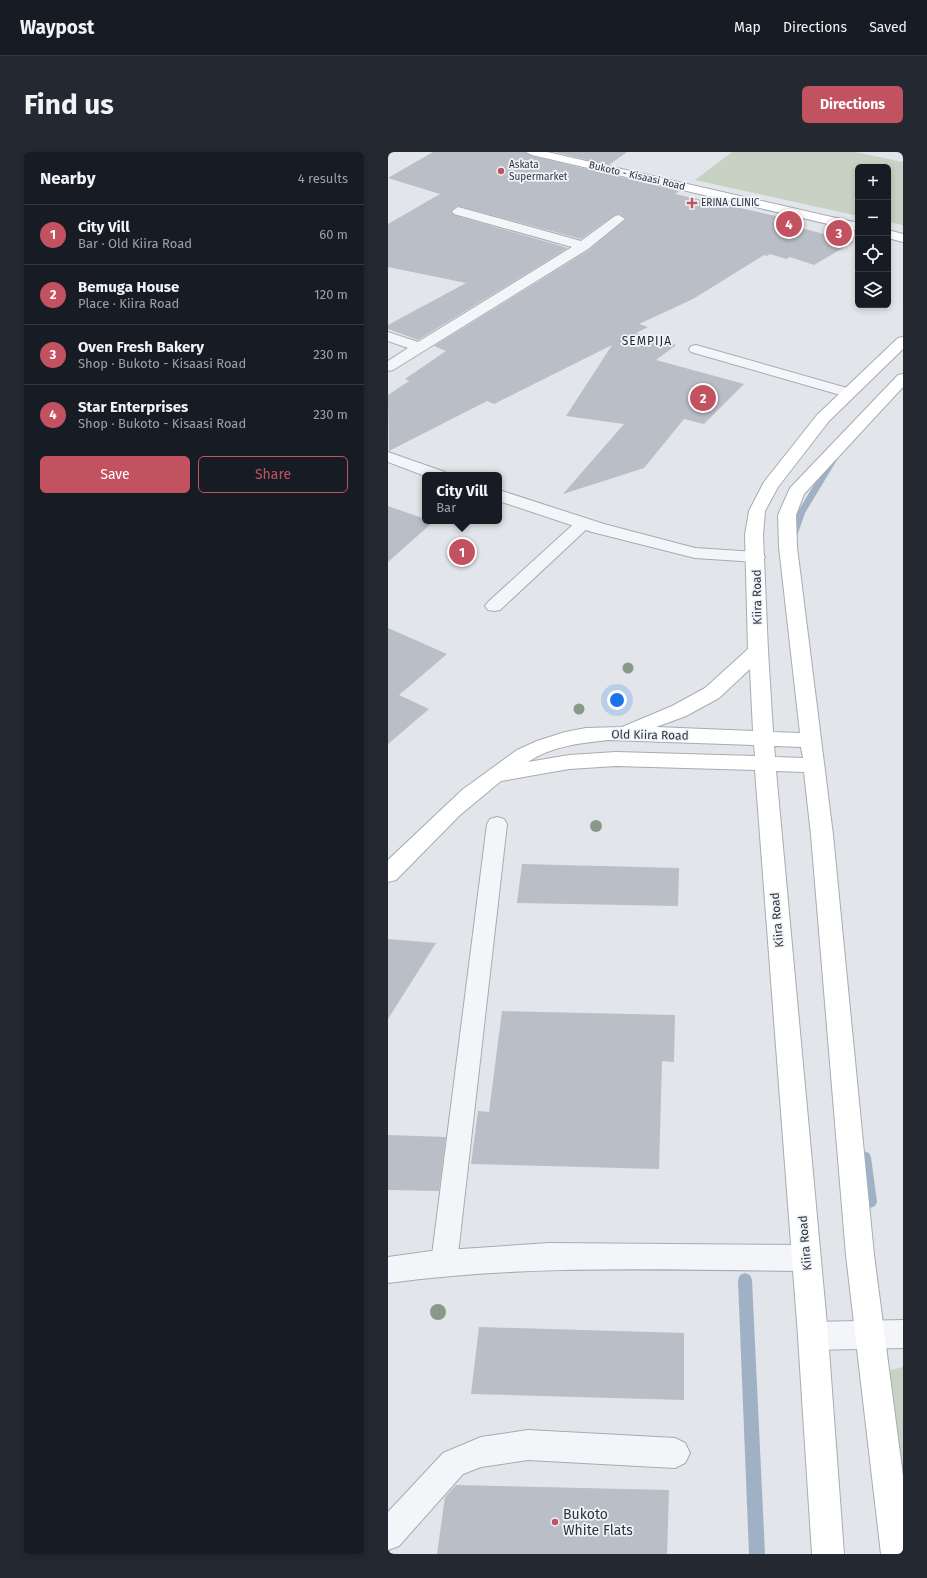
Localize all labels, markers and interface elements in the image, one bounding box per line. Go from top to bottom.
text: Waypost [20,16,94,39]
text: Map [734,19,761,36]
text: Directions [783,19,847,36]
text: Saved [869,19,907,36]
button: Directions [802,86,903,123]
text: Find us [24,88,114,121]
place label: Askata Supermarket [509,159,568,183]
street label: Bukoto - Kisaasi Road [588,159,686,193]
map controls [855,164,891,308]
button: + [855,164,891,200]
marker: Askata Supermarket [496,166,506,176]
text: Nearby [40,168,95,189]
text: 4 results [298,171,348,186]
marker: ERINA CLINIC [686,197,698,209]
place label: ERINA CLINIC [701,197,760,209]
button: − [855,200,891,236]
pin: 4 [776,209,802,239]
text: City Vill [78,218,130,236]
pin: 3 [826,218,852,248]
text: 1 [50,227,56,242]
text: 60 m [319,227,348,242]
text: Bar · Old Kiira Road [78,236,192,251]
button: locate [855,236,891,272]
button: layers [855,272,891,308]
text: Bemuga House [78,278,179,296]
text: 2 [50,287,56,302]
text: 120 m [314,287,348,302]
text: Place · Kiira Road [78,296,179,311]
district label: SEMPIJA [622,334,672,348]
text: Oven Fresh Bakery [78,338,204,356]
text: 3 [50,347,56,362]
text: 230 m [313,347,348,362]
text: Shop · Bukoto - Kisaasi Road [78,356,246,371]
pin: 2 [690,383,716,413]
text: Star Enterprises [78,398,188,416]
text: 4 [49,407,57,422]
text: 230 m [313,407,348,422]
text: Shop · Bukoto - Kisaasi Road [78,416,246,431]
button: Save [40,456,190,493]
button: Share [198,456,348,493]
popup [422,472,502,524]
text: City Vill [436,482,488,500]
text: Bar [436,500,456,515]
pin: 1 [449,537,475,567]
street label: Kiira Road [750,569,764,625]
your location [607,690,627,710]
street label: Old Kiira Road [611,727,689,743]
street label: Kiira Road [768,892,786,948]
street label: Kiira Road [796,1215,814,1271]
place label: Bukoto White Flats [563,1506,633,1539]
marker: Bukoto White Flats [550,1517,560,1527]

